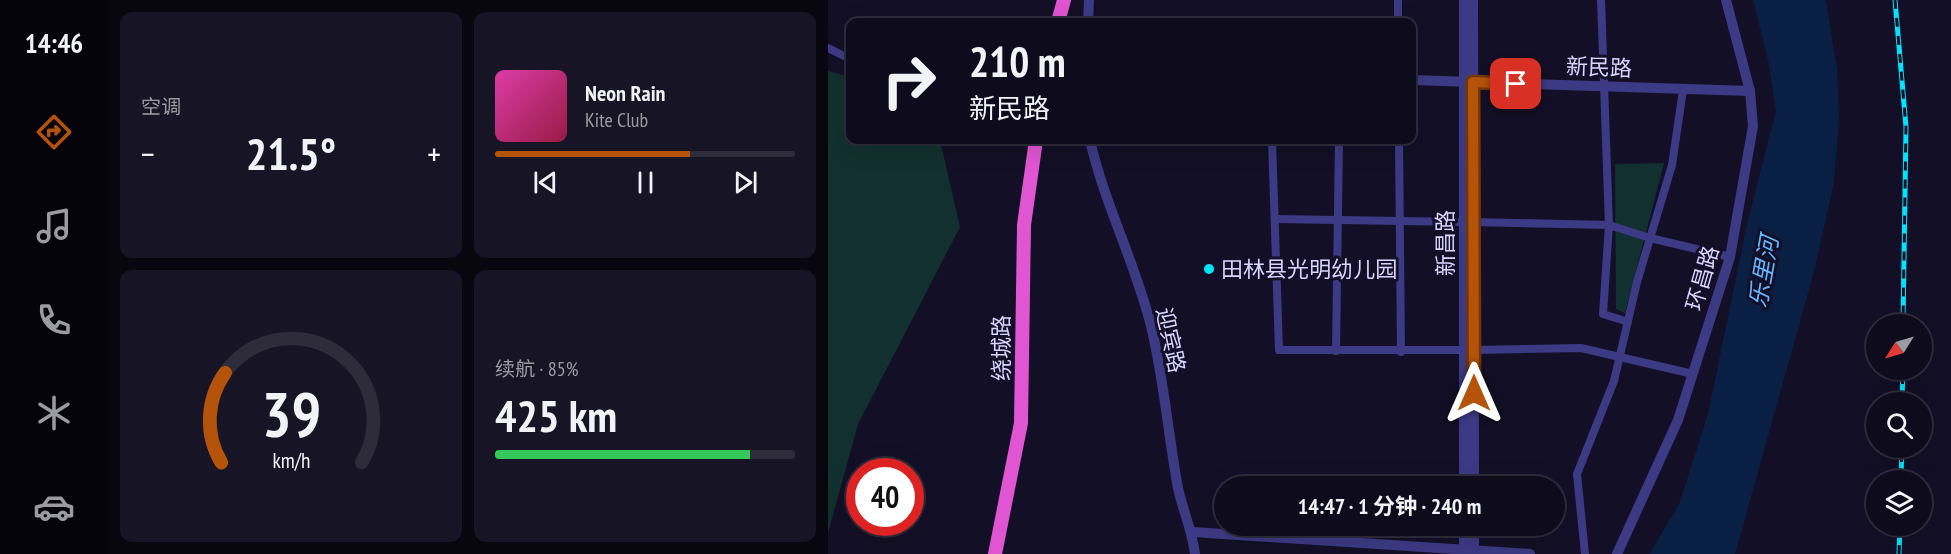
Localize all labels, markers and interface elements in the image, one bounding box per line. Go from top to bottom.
text: 14:46 [25,26,83,60]
text: 210 m [969,34,1066,89]
icon: right [870,42,948,120]
street label: 新民路 [1566,52,1632,82]
pin [1490,58,1541,109]
icon: arrive [1499,67,1532,100]
text: Neon Rain [585,79,665,107]
text: 新民路 [969,91,1050,125]
text: 空调 [141,94,181,120]
text: Kite Club [585,107,648,133]
icon: directions [33,111,75,153]
text: 21.5° [246,124,336,182]
text: − [141,132,155,175]
text: + [427,132,441,175]
icon: previous [529,166,562,199]
icon: pause [629,166,662,199]
icon: next [729,166,762,199]
icon: music [33,205,75,247]
street label: 新昌路 [1431,210,1459,276]
water label: 乐里河 [1742,230,1786,310]
street label: 环昌路 [1679,242,1725,314]
place label: 田林县光明幼儿园 [1221,255,1397,283]
marker: 田林县光明幼儿园 [1202,262,1216,276]
icon: phone [33,299,75,341]
street label: 迎宾路 [1150,305,1192,375]
north arrow [1866,314,1932,380]
map controls [1866,314,1932,536]
street label: 绕城路 [987,315,1015,381]
text: 续航 · 85% [495,356,578,382]
position arrow [1442,361,1506,425]
text: 39 [261,373,321,454]
text: 425 km [495,386,617,444]
icon: climate [33,392,75,434]
button: search [1866,392,1932,458]
text: km/h [272,446,310,474]
speed limit sign: 40 [846,458,924,536]
button: layers [1866,470,1932,536]
icon: car [33,486,75,528]
text: 14:47 · 1 分钟 · 240 m [1298,492,1481,520]

